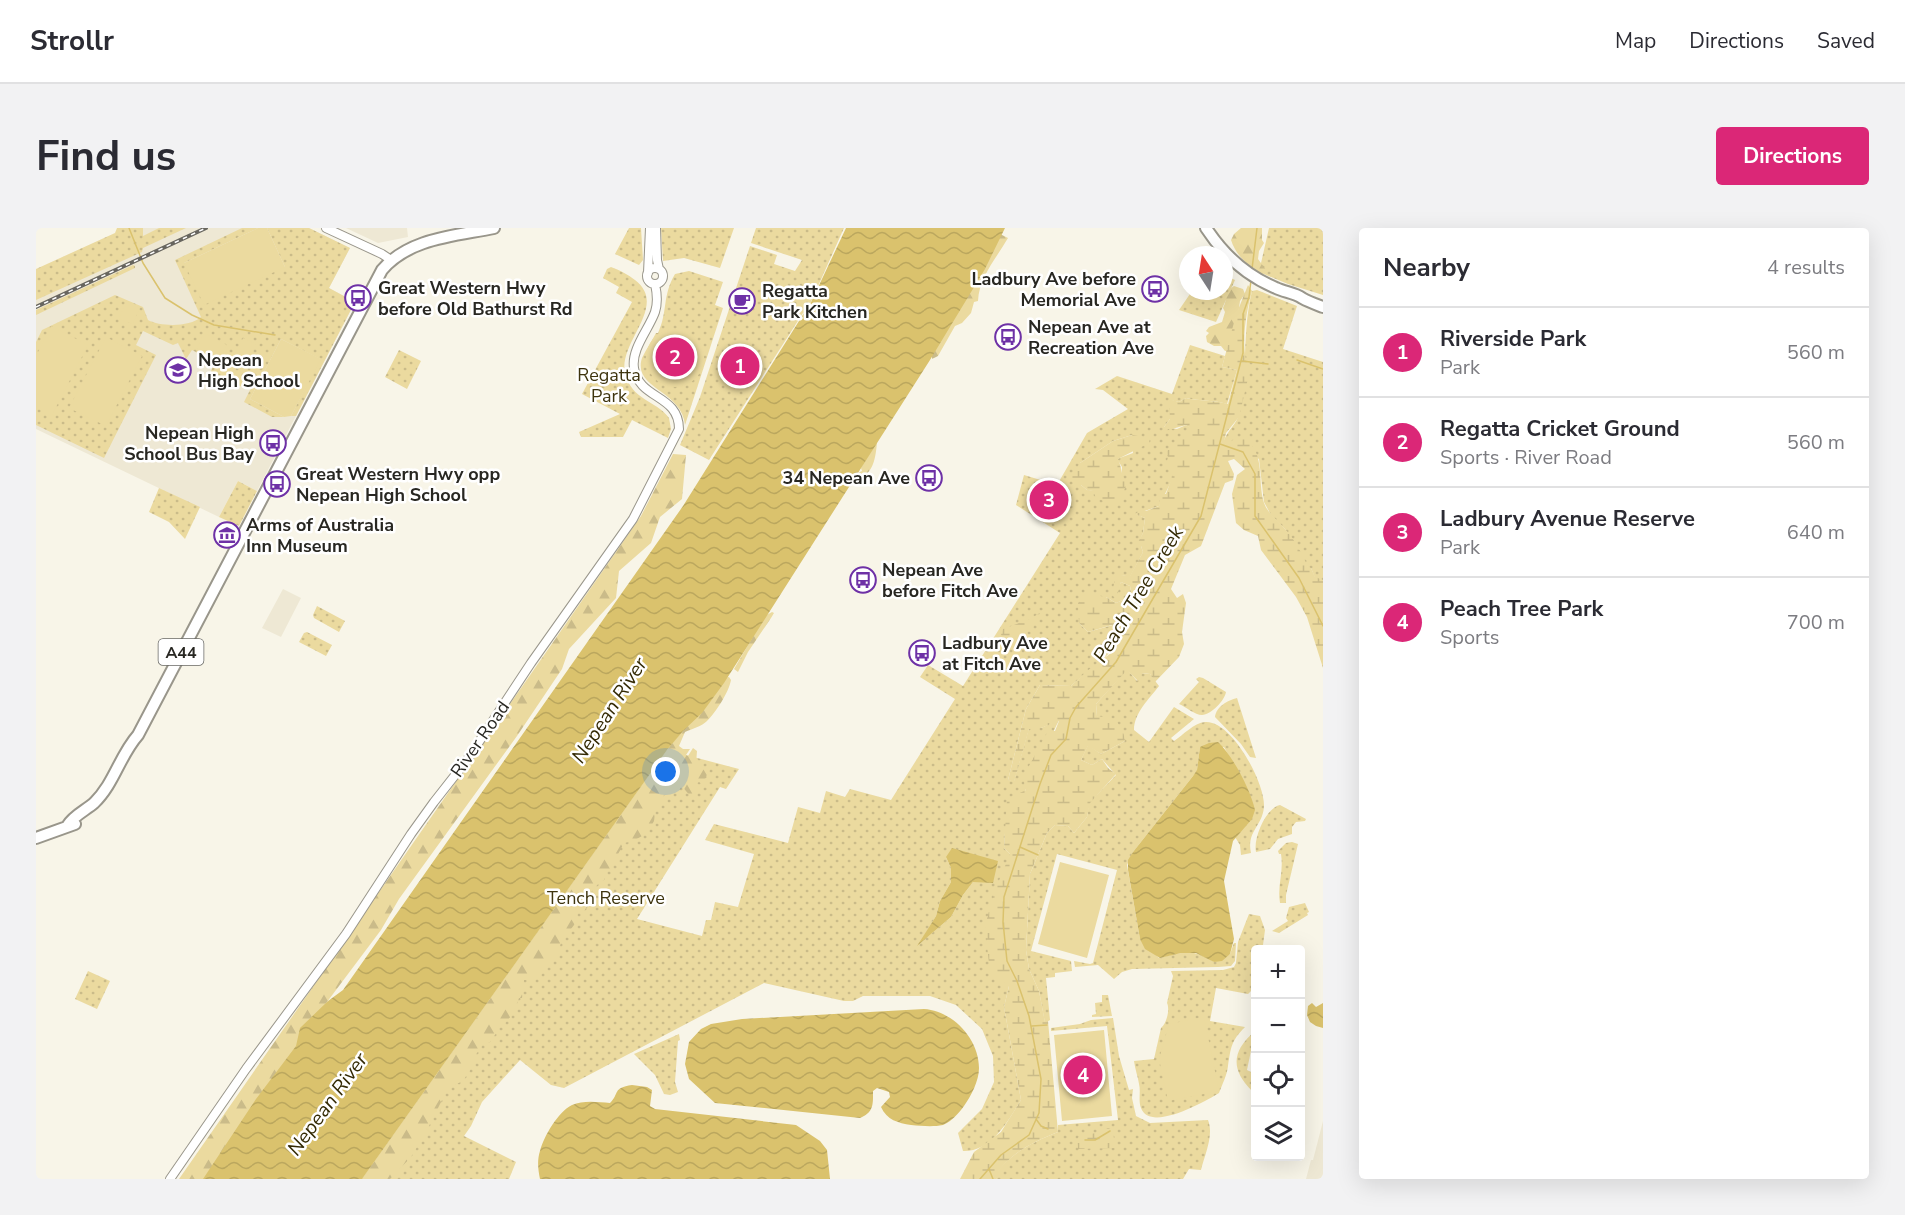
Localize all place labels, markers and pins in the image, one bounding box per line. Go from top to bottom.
place label: Ladbury Ave before Memorial Ave [971,267,1136,312]
bus stop icon: Ladbury Ave before Memorial Ave [1140,274,1170,304]
place label: Great Western Hwy before Old Bathurst Rd [378,276,573,321]
place label: Regatta Park Kitchen [762,279,867,324]
bus stop icon: Great Western Hwy before Old Bathurst Rd [343,283,373,313]
cafe icon: Regatta Park Kitchen [727,286,757,316]
place label: Nepean Ave at Recreation Ave [1028,315,1154,360]
bus stop icon: Nepean Ave at Recreation Ave [993,322,1023,352]
pin: 2 [656,334,694,380]
pin: 1 [720,344,760,388]
place label: Nepean High School [198,348,300,393]
school or university icon: Nepean High School [163,355,193,385]
place label: Nepean High School Bus Bay [124,421,255,466]
bus stop icon: Nepean High School Bus Bay [258,428,288,458]
place label: Great Western Hwy opp Nepean High School [296,462,500,507]
bus stop icon: 34 Nepean Ave [914,463,944,493]
place label: 34 Nepean Ave [783,466,910,490]
bus stop icon: Great Western Hwy opp Nepean High School [262,469,292,499]
pin: 3 [1030,478,1068,522]
place label: Arms of Australia Inn Museum [246,513,394,558]
museum icon: Arms of Australia Inn Museum [212,520,242,550]
place label: Nepean Ave before Fitch Ave [882,558,1018,603]
bus stop icon: Nepean Ave before Fitch Ave [848,565,878,595]
place label: Ladbury Ave at Fitch Ave [942,631,1048,676]
bus stop icon: Ladbury Ave at Fitch Ave [907,638,937,668]
pin: 4 [1064,1052,1102,1098]

